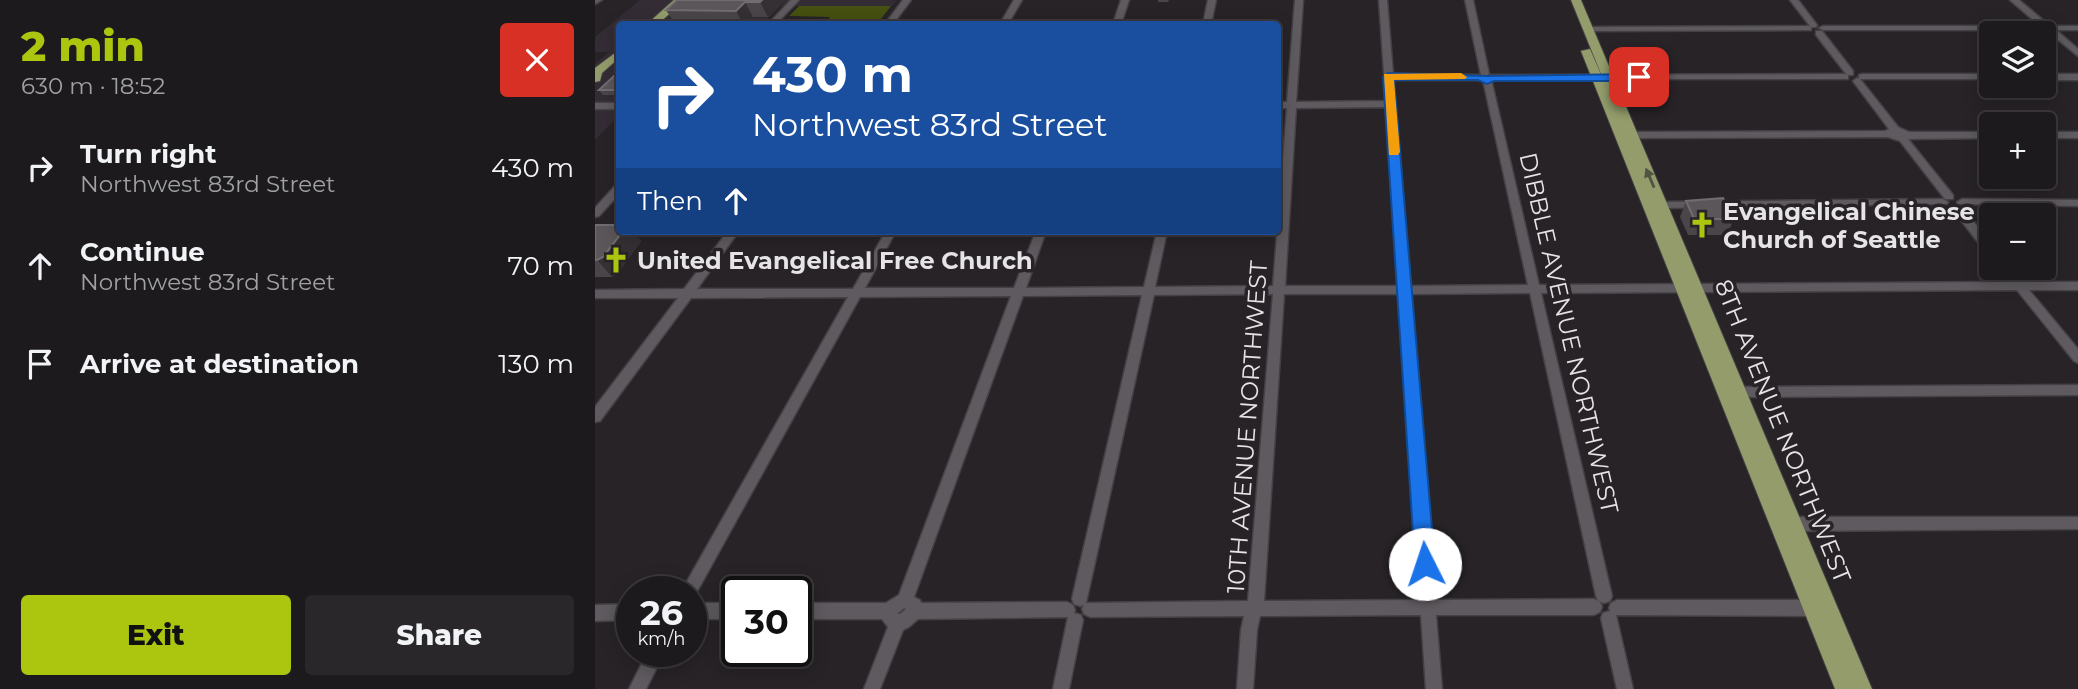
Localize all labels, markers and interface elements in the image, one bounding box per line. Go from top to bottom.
text: 2 min [21,20,145,72]
map controls [1979,21,2056,280]
button: layers [1979,21,2056,98]
button: close [500,23,574,97]
text: 430 m [752,45,913,104]
pin [1609,47,1669,107]
icon: right [637,49,728,140]
icon: arrive [1620,58,1658,96]
text: 630 m · 18:52 [21,72,165,100]
text: Northwest 83rd Street [752,105,1107,144]
button: + [1979,112,2056,189]
text: Turn right [80,138,216,170]
icon: right [21,149,59,187]
street label: DIBBLE AVENUE NORTHWEST [1513,150,1625,517]
text: 430 m [491,152,574,184]
one-way arrow [1645,168,1656,189]
text: Northwest 83rd Street [80,170,335,198]
icon: ahead [717,182,755,220]
text: Then [637,185,703,217]
place label: Evangelical Chinese Church of Seattle [1723,197,1975,254]
button: − [1979,203,2056,280]
church icon: Evangelical Chinese Church of Seattle [1687,210,1717,240]
text: Continue [80,236,205,268]
church icon: United Evangelical Free Church [601,245,631,275]
place label: United Evangelical Free Church [637,246,1033,275]
icon: ahead [21,247,59,285]
text: 70 m [508,250,574,282]
street label: 10TH AVENUE NORTHWEST [1221,259,1273,594]
text: Northwest 83rd Street [80,268,335,296]
street label: 8TH AVENUE NORTHWEST [1709,275,1857,587]
icon: arrive [21,345,59,383]
text: Arrive at destination [80,348,359,380]
text: 130 m [498,348,574,380]
position arrow [1388,527,1462,601]
speed limit sign: 30 [721,576,812,667]
text: 26 [640,591,683,634]
button: Exit [21,595,291,675]
button: Share [305,595,574,675]
text: km/h [637,628,686,650]

